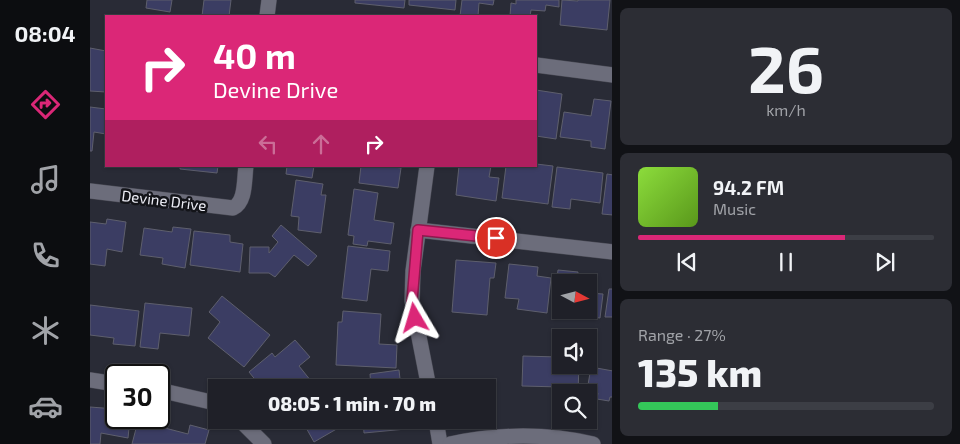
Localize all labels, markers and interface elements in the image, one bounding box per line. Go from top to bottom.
text: 08:04 [14,20,76,46]
text: 26 [748,28,824,106]
text: 40 m [213,34,296,76]
icon: right [130,35,195,100]
text: Devine Drive [213,76,338,102]
icon: directions [28,87,63,122]
text: km/h [766,100,806,119]
icon: left [254,130,282,158]
icon: ahead [307,130,335,158]
icon: right [360,130,388,158]
icon: music [28,162,63,197]
text: 94.2 FM [713,176,784,199]
street label: Devine Drive [121,186,207,214]
text: Music [713,199,756,218]
pin [475,217,517,259]
icon: arrive [482,224,510,252]
icon: phone [28,238,63,273]
icon: previous [673,248,701,276]
icon: pause [772,248,800,276]
icon: next [871,248,899,276]
north arrow [552,274,598,319]
map controls [552,274,597,429]
position arrow [388,291,440,343]
icon: climate [28,313,63,348]
text: Range · 27% [638,325,726,344]
button: sound [552,329,597,374]
text: 135 km [638,349,762,395]
speed limit sign: 30 [105,364,170,429]
button: search [552,384,597,429]
icon: car [28,389,63,424]
text: 08:05 · 1 min · 70 m [268,392,436,415]

